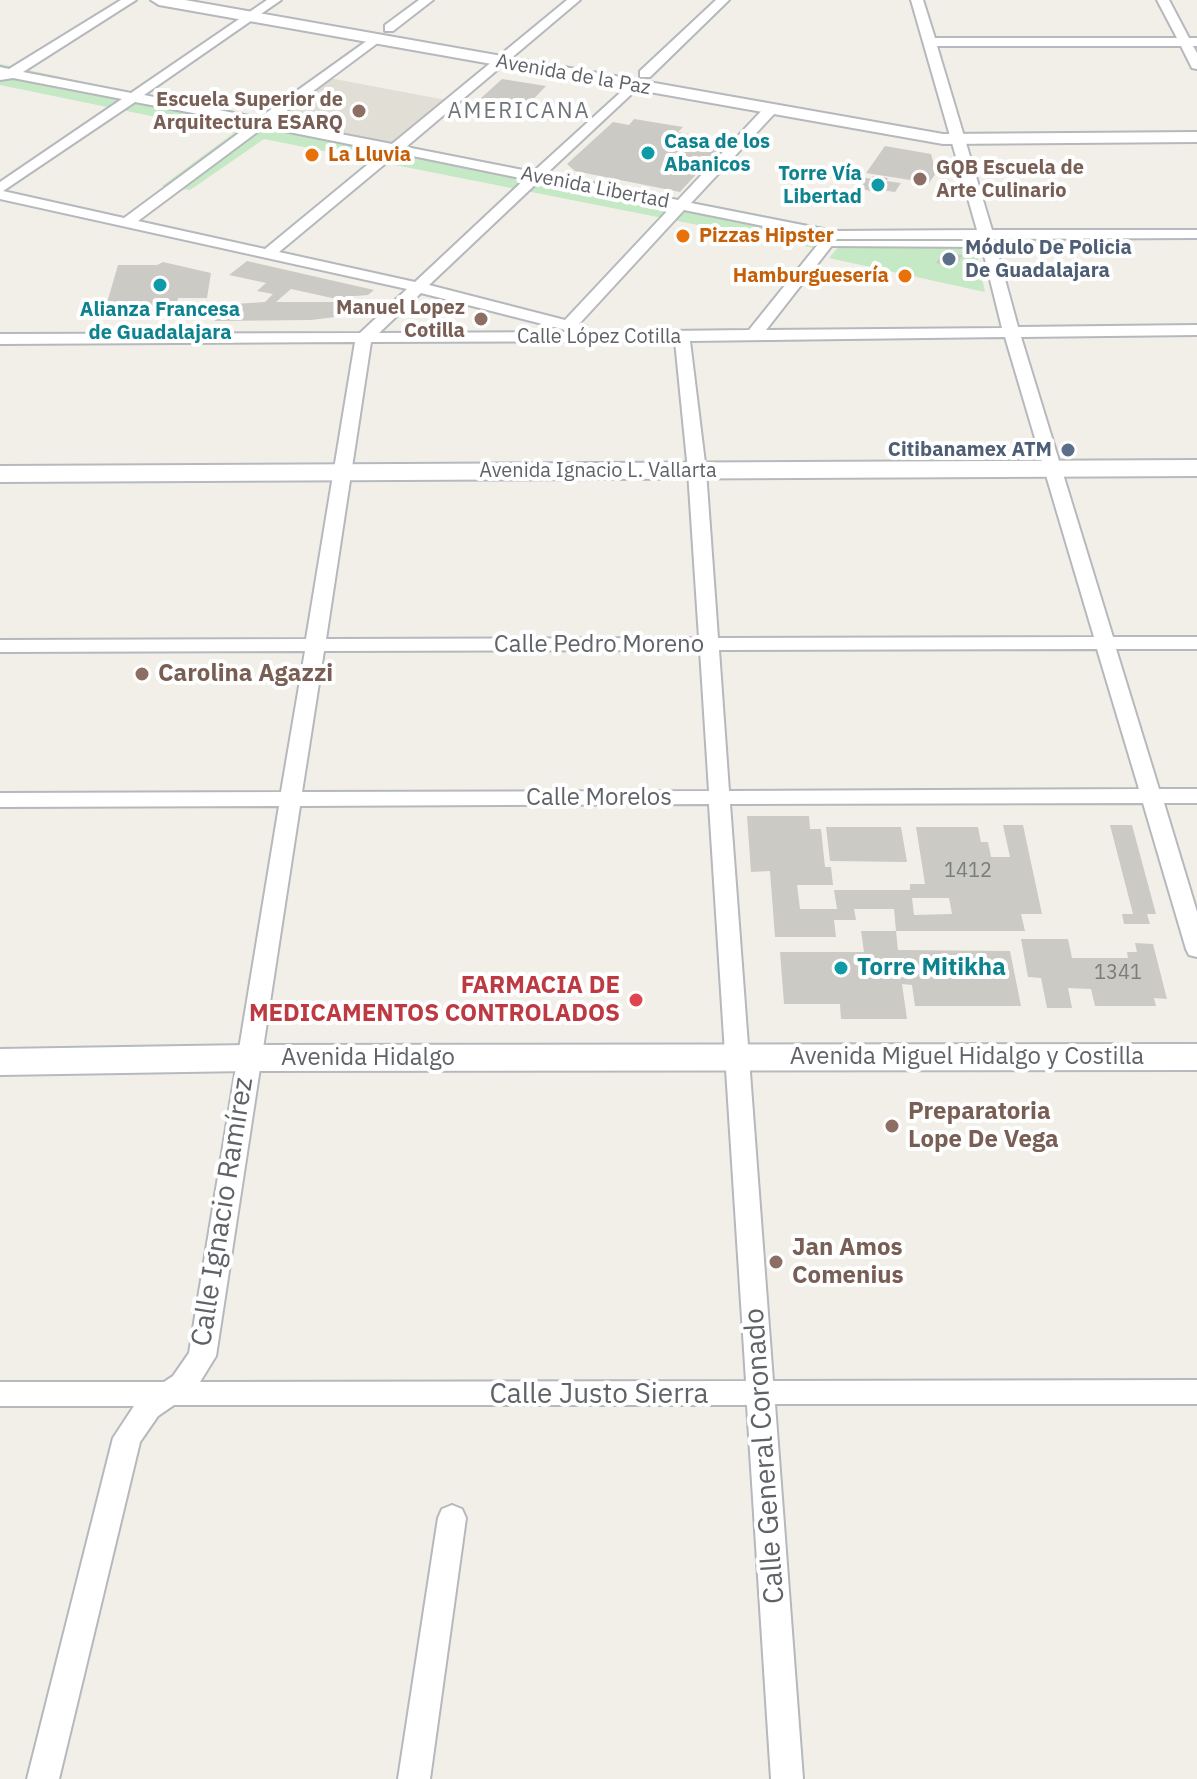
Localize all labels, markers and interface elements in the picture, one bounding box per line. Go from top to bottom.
street label: Avenida de la Paz [494,50,652,100]
place label: Escuela Superior de Arquitectura ESARQ [153,88,343,135]
district label: AMERICANA [447,99,591,125]
marker: Escuela Superior de Arquitectura ESARQ [350,102,368,120]
place label: Casa de los Abanicos [664,130,770,177]
place label: La Lluvia [328,143,411,167]
marker: Casa de los Abanicos [639,144,657,162]
marker: La Lluvia [303,146,321,164]
place label: GQB Escuela de Arte Culinario [936,156,1084,203]
street label: Avenida Libertad [519,162,671,214]
place label: Torre Vía Libertad [778,162,862,209]
marker: GQB Escuela de Arte Culinario [911,170,929,188]
marker: Torre Vía Libertad [869,176,887,194]
place label: Pizzas Hipster [699,224,834,248]
marker: Pizzas Hipster [674,227,692,245]
place label: Módulo De Policia De Guadalajara [965,236,1132,283]
marker: Módulo De Policia De Guadalajara [940,250,958,268]
place label: Hamburguesería [733,264,889,288]
marker: Hamburguesería [896,267,914,285]
marker: Alianza Francesa de Guadalajara [151,276,169,294]
place label: Manuel Lopez Cotilla [336,296,465,343]
place label: Alianza Francesa de Guadalajara [80,298,240,345]
marker: Manuel Lopez Cotilla [472,310,490,328]
street label: Calle López Cotilla [517,325,681,349]
place label: Citibanamex ATM [888,438,1052,462]
marker: Citibanamex ATM [1059,441,1077,459]
street label: Avenida Ignacio L. Vallarta [479,459,717,483]
street label: Calle Pedro Moreno [494,631,704,659]
place label: Carolina Agazzi [158,660,333,688]
marker: Carolina Agazzi [133,665,151,683]
street label: Calle Morelos [526,784,672,812]
house number: 1412 [944,859,992,883]
place label: Torre Mitikha [857,954,1006,982]
marker: Torre Mitikha [832,959,850,977]
house number: 1341 [1094,961,1142,985]
place label: FARMACIA DE MEDICAMENTOS CONTROLADOS [249,972,620,1028]
marker: FARMACIA DE MEDICAMENTOS CONTROLADOS [627,991,645,1009]
street label: Avenida Miguel Hidalgo y Costilla [790,1043,1144,1071]
street label: Avenida Hidalgo [281,1044,455,1072]
street label: Calle Ignacio Ramírez [185,1075,261,1349]
place label: Preparatoria Lope De Vega [908,1098,1059,1154]
marker: Preparatoria Lope De Vega [883,1117,901,1135]
place label: Jan Amos Comenius [792,1234,904,1290]
marker: Jan Amos Comenius [767,1253,785,1271]
street label: Calle General Coronado [738,1307,792,1605]
street label: Calle Justo Sierra [489,1378,709,1412]

